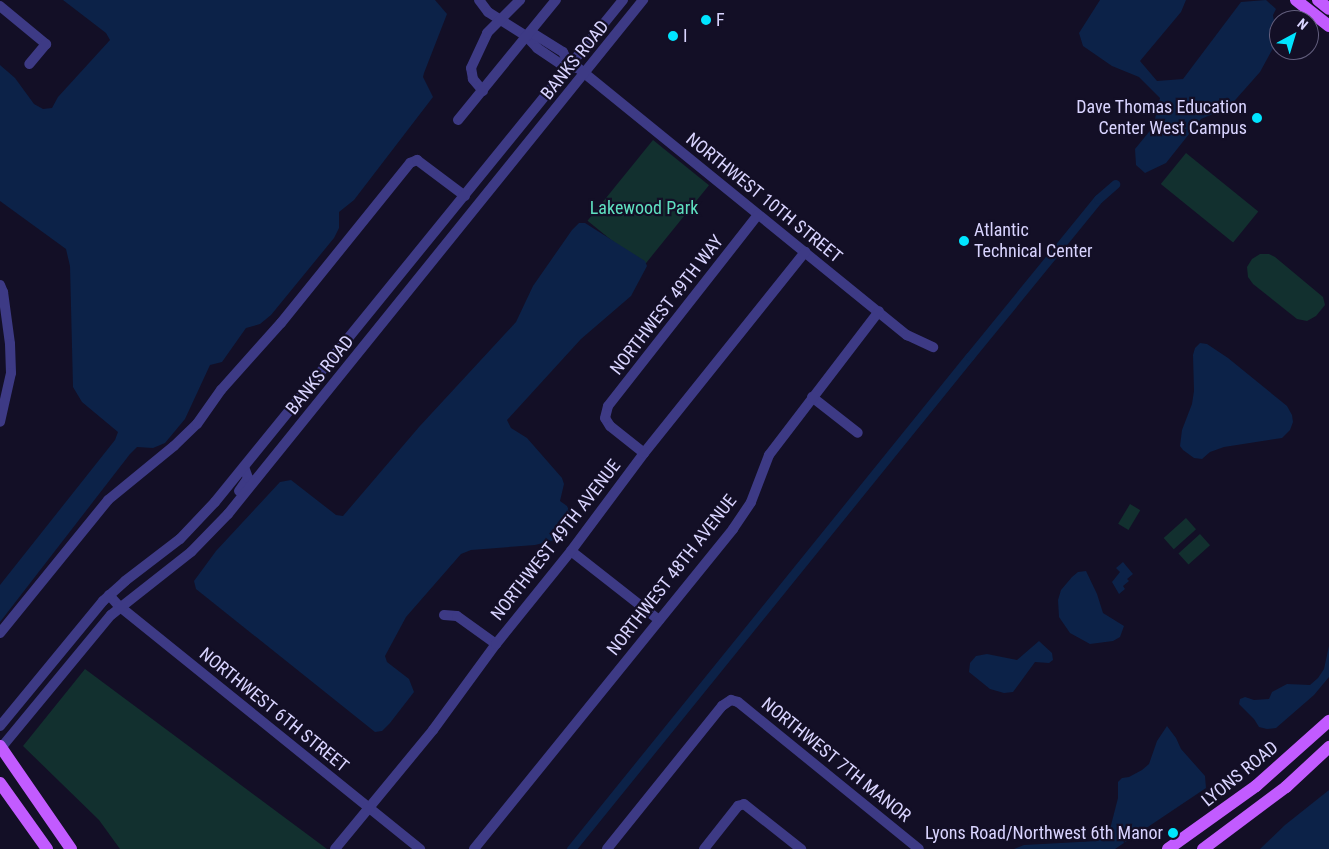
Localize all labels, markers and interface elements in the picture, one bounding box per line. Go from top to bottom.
place label: F [716,9,725,31]
north arrow [1269,10,1319,60]
marker: F [700,14,712,26]
text: N [1294,15,1311,33]
street label: BANKS ROAD [537,16,613,104]
place label: I [683,25,688,47]
marker: I [667,30,679,42]
place label: Dave Thomas Education Center West Campus [1076,97,1247,140]
marker: Dave Thomas Education Center West Campus [1251,112,1263,124]
street label: NORTHWEST 10TH STREET [681,128,847,268]
park label: Lakewood Park [590,197,698,219]
place label: Atlantic Technical Center [974,220,1093,262]
street label: NORTHWEST 49TH WAY [606,231,728,379]
marker: Atlantic Technical Center [958,235,970,247]
street label: BANKS ROAD [282,331,358,419]
street label: NORTHWEST 49TH AVENUE [486,455,626,625]
street label: NORTHWEST 48TH AVENUE [602,490,742,660]
street label: NORTHWEST 6TH STREET [195,643,353,777]
street label: NORTHWEST 7TH MANOR [757,693,915,827]
street label: LYONS ROAD [1197,737,1283,811]
place label: Lyons Road/Northwest 6th Manor [925,822,1163,844]
marker: Lyons Road/Northwest 6th Manor [1167,827,1179,839]

